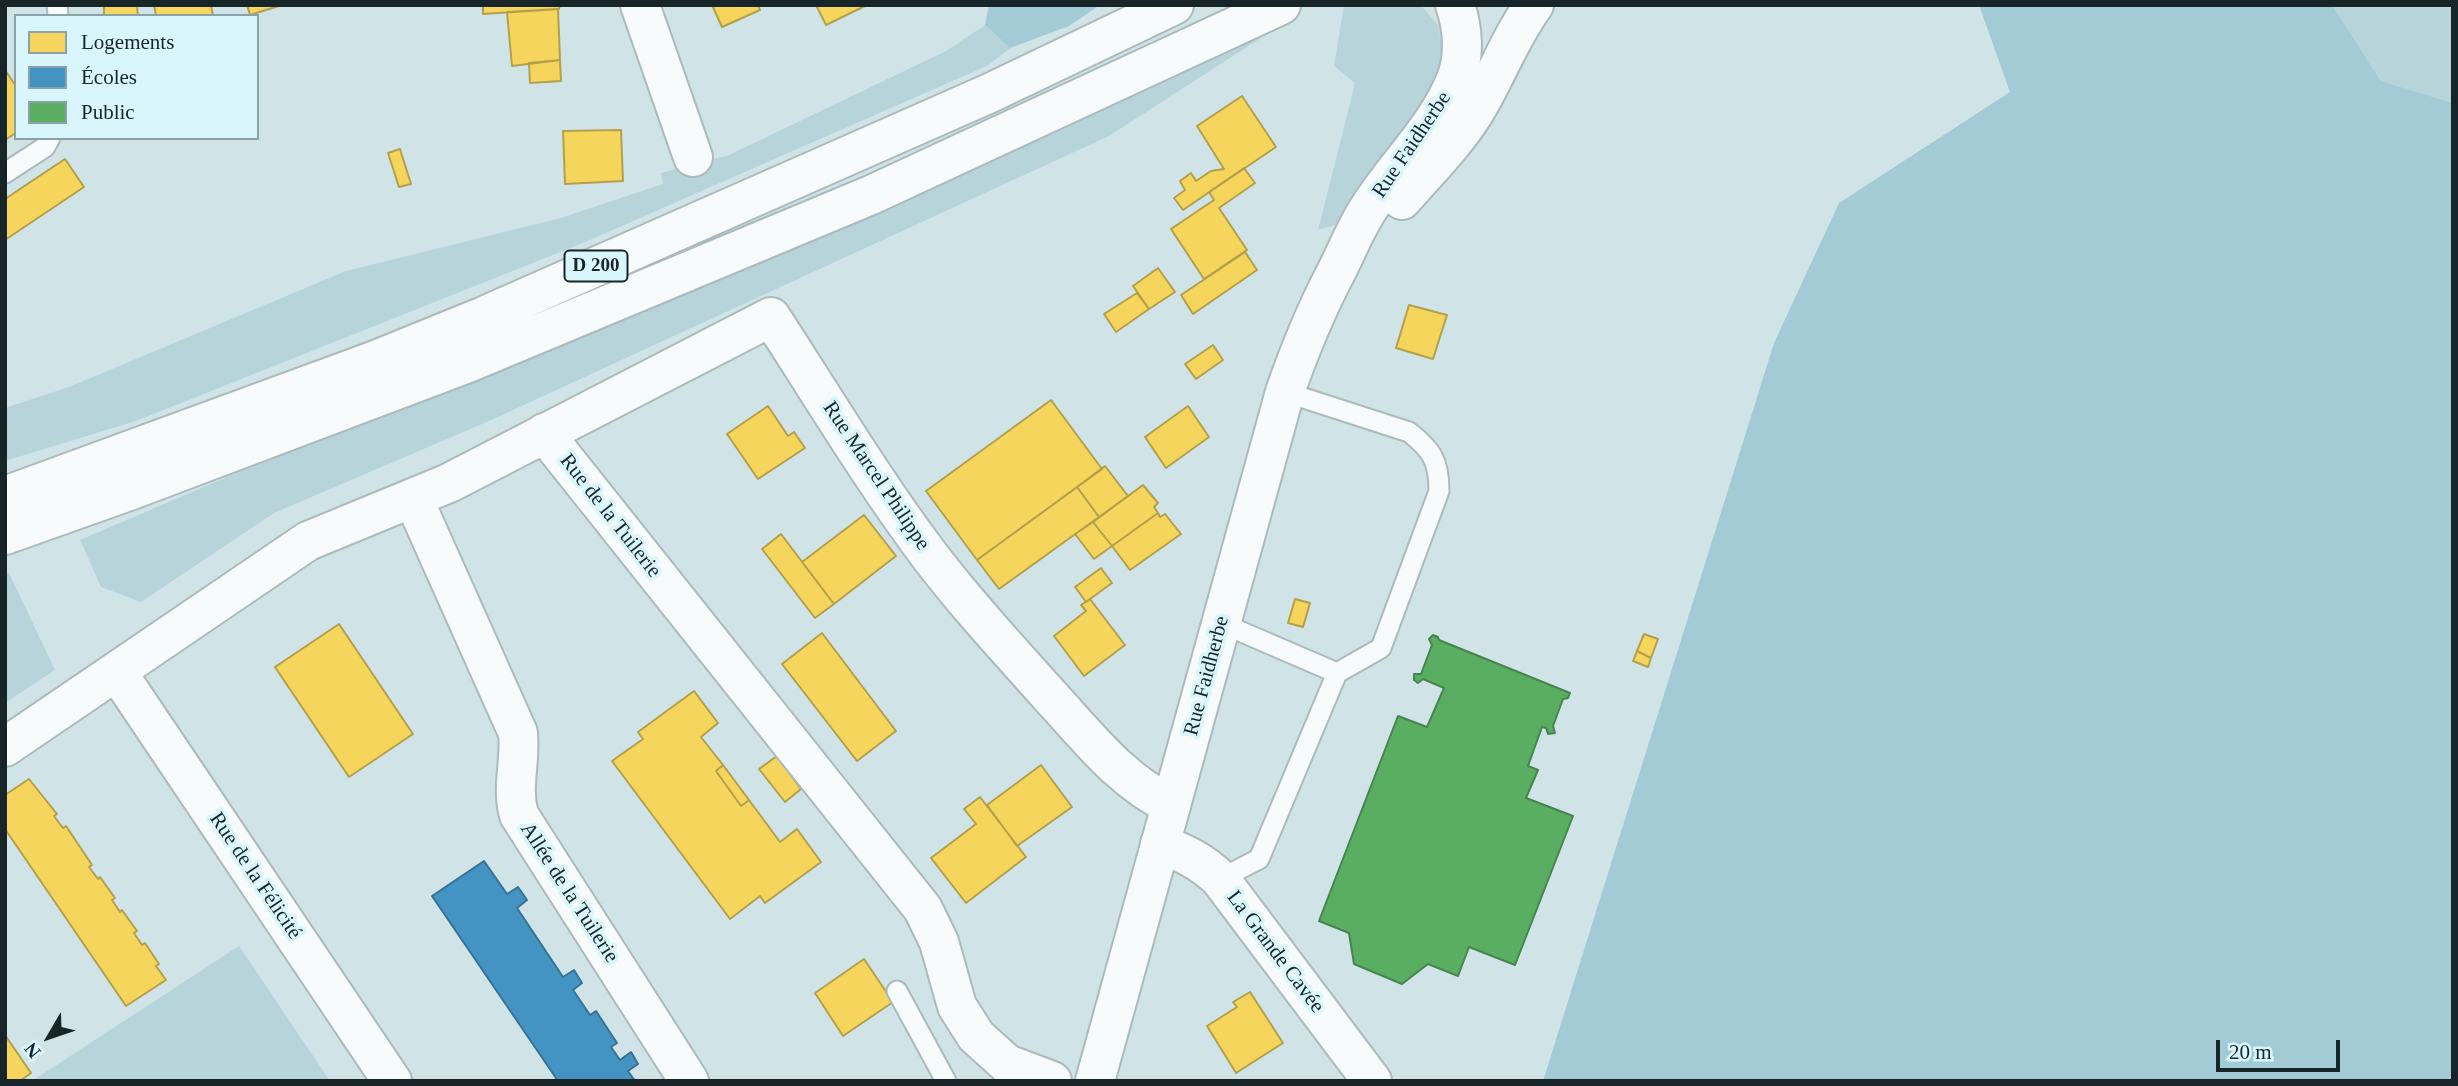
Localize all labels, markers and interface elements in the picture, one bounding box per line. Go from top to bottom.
legend [14,14,259,140]
text: Logements [81,30,174,54]
text: Écoles [81,65,137,89]
street label: Rue Faidherbe [1367,87,1457,203]
text: Public [81,100,135,124]
road number: D 200 [564,250,628,282]
street label: Rue Marcel Philippe [817,397,935,555]
street label: Rue de la Tuilerie [554,449,666,583]
street label: Rue Faidherbe [1179,613,1235,739]
street label: Rue de la Félicité [203,808,307,944]
street label: Allée de la Tuilerie [514,818,624,968]
street label: La Grande Cavée [1221,886,1329,1018]
north arrow [14,1002,84,1072]
scale bar [2220,1026,2344,1070]
text: N [20,1039,45,1062]
text: 20 m [2229,1040,2272,1064]

